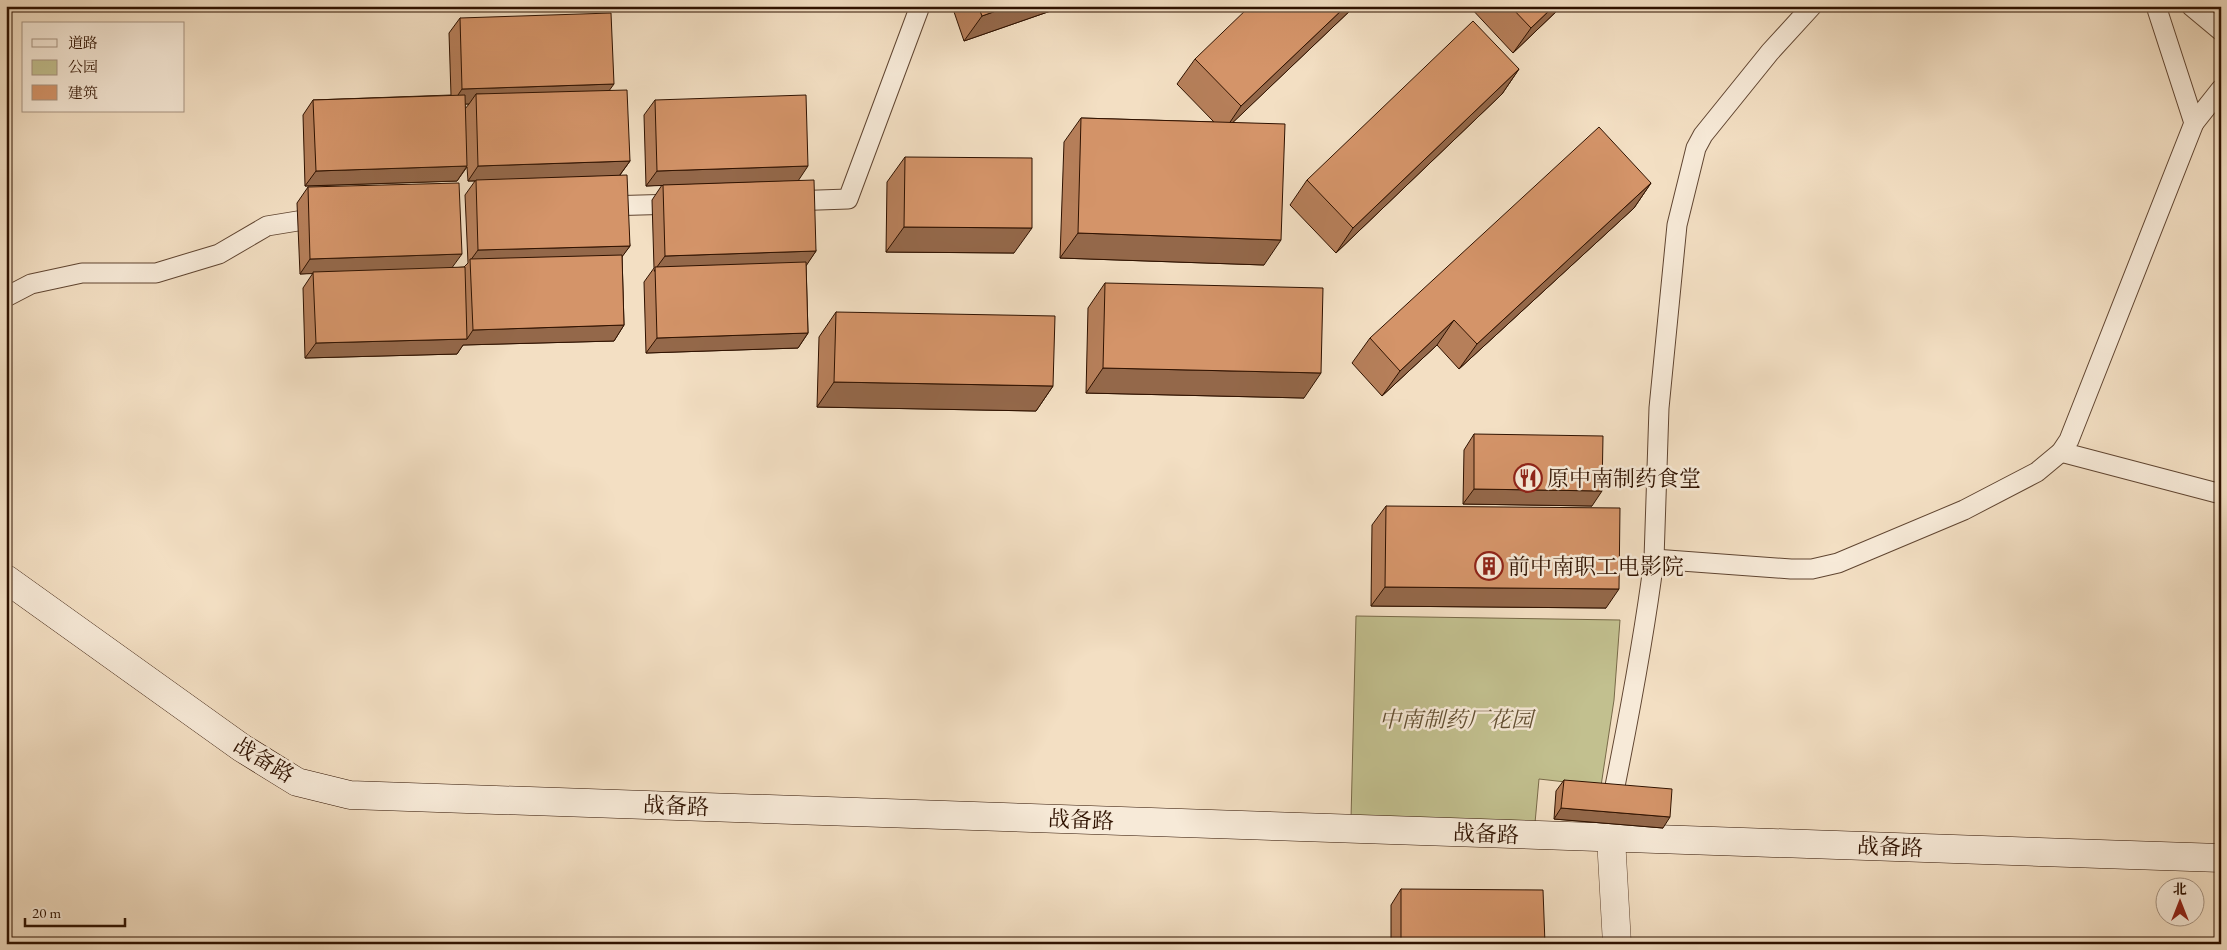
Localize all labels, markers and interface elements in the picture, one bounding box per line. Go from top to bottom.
legend [22,22,185,112]
text: 道路 [68,33,98,52]
text: 公园 [68,57,98,76]
text: 建筑 [68,83,98,102]
restaurant icon: 原中南制药食堂 [1513,463,1543,493]
place label: 原中南制药食堂 [1547,464,1701,493]
building icon: 前中南职工电影院 [1474,551,1504,581]
place label: 前中南职工电影院 [1508,552,1684,581]
park label: 中南制药厂花园 [1379,705,1536,734]
street label: 战备路 [228,731,300,789]
street label: 战备路 [643,790,709,822]
street label: 战备路 [1048,804,1114,836]
street label: 战备路 [1453,818,1519,850]
street label: 战备路 [1857,831,1923,863]
north arrow [2154,878,2204,928]
text: 北 [2173,880,2187,898]
scale bar [25,895,125,927]
text: 20 m [32,903,61,922]

